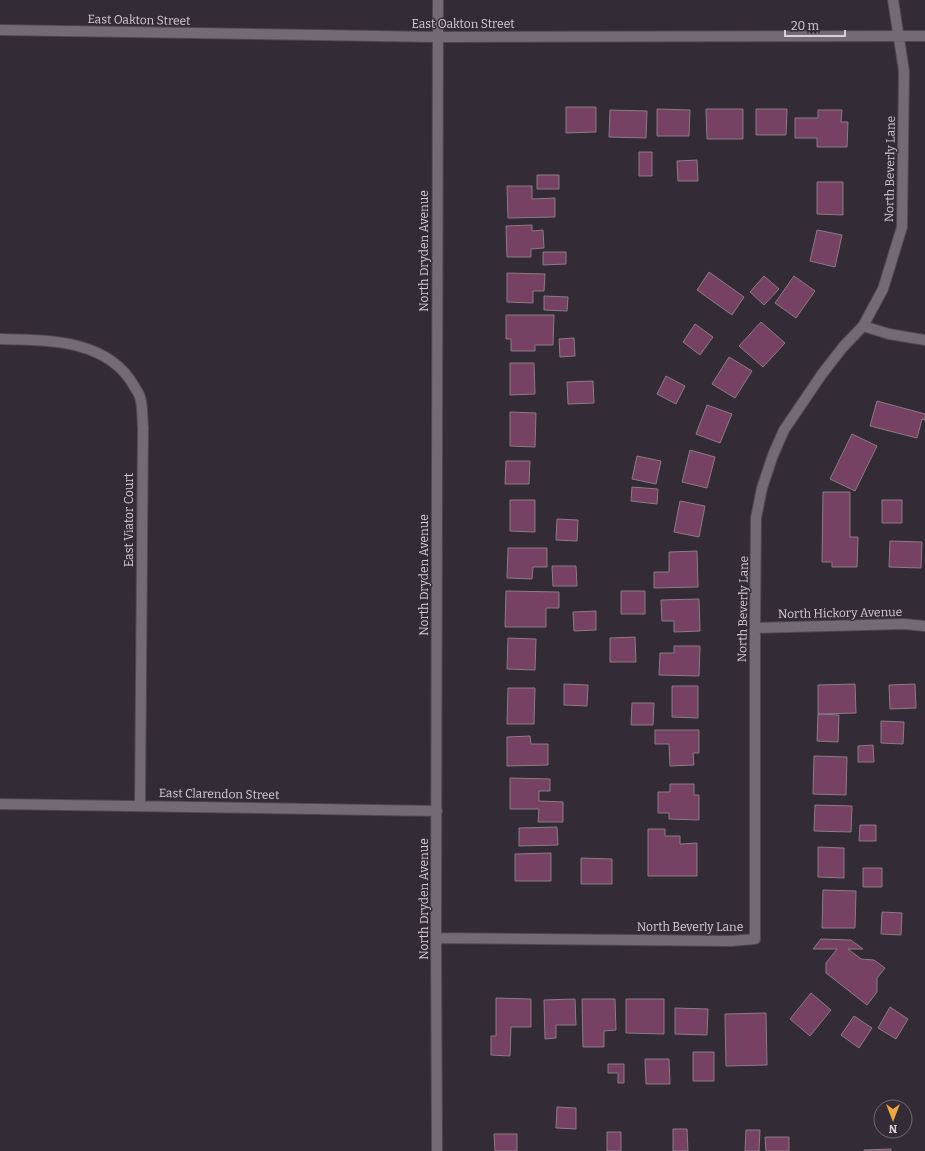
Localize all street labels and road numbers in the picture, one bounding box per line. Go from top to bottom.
street label: East Oakton Street [87,12,191,28]
street label: East Oakton Street [411,17,515,31]
street label: North Beverly Lane [882,116,898,222]
street label: North Dryden Avenue [417,190,431,312]
street label: East Viator Court [122,472,136,567]
street label: North Dryden Avenue [417,514,431,636]
street label: North Beverly Lane [735,556,751,662]
street label: North Hickory Avenue [778,605,902,621]
street label: East Clarendon Street [159,786,280,802]
street label: North Dryden Avenue [417,838,431,960]
street label: North Beverly Lane [637,920,743,934]

